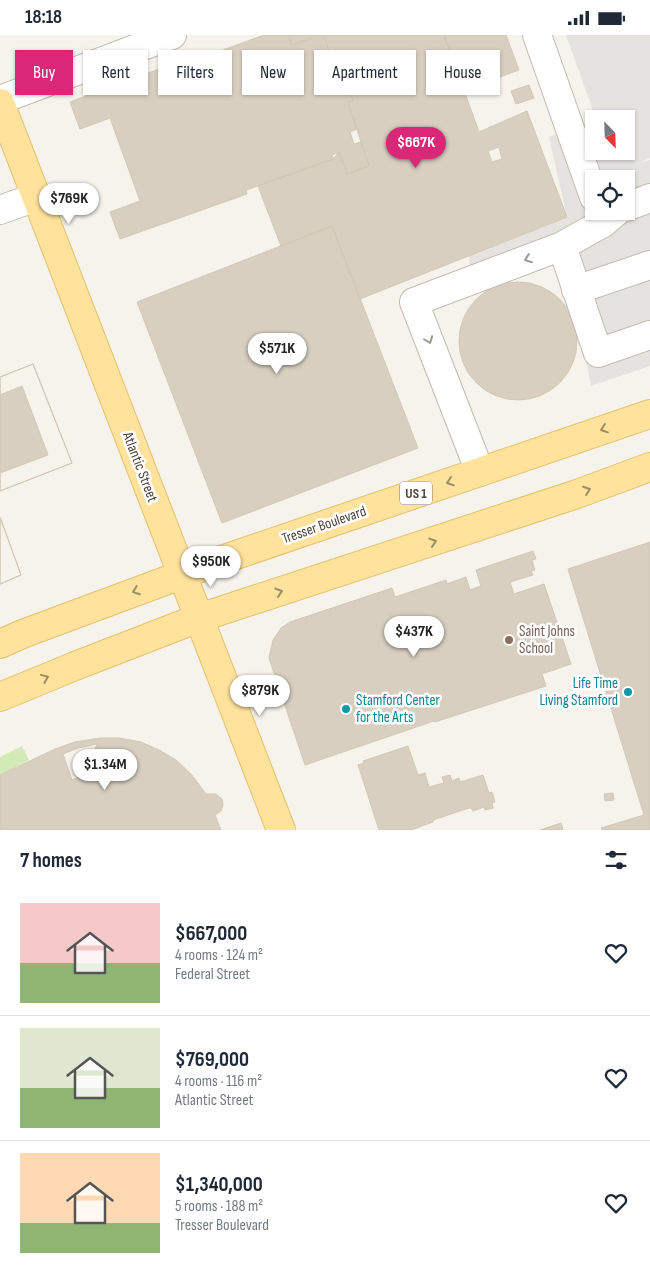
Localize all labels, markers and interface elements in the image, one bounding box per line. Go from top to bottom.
text: 18:18 [25,6,62,29]
chip: Buy [15,50,73,95]
chip: Rent [83,50,148,95]
chip: Filters [158,50,232,95]
chip: New [242,50,304,95]
chip: Apartment [314,50,416,95]
chip: House [426,50,500,95]
north arrow [585,110,635,160]
map controls [585,110,635,220]
pin: $667K [381,127,451,169]
text: $667K [397,133,435,152]
button: locate [585,170,635,220]
pin: $769K [34,183,104,225]
text: $769K [50,189,88,208]
one-way arrow [524,253,533,263]
pin: $571K [242,333,312,375]
one-way arrow [422,335,433,344]
text: $571K [259,339,295,358]
one-way arrow [600,424,609,434]
street label: Atlantic Street [118,428,162,505]
one-way arrow [446,476,455,486]
road number: US 1 [400,481,432,504]
one-way arrow [583,486,591,496]
street label: Tresser Boulevard [279,502,369,548]
one-way arrow [429,537,437,547]
pin: $950K [176,545,246,588]
text: $950K [192,552,230,571]
one-way arrow [133,585,141,595]
one-way arrow [274,588,283,598]
pin: $437K [379,615,449,658]
text: $437K [395,622,433,641]
place label: Saint Johns School [519,622,575,658]
marker: Saint Johns School [503,634,515,646]
one-way arrow [40,674,49,685]
place label: Life Time Living Stamford [539,674,618,710]
pin: $879K [225,675,295,717]
text: $879K [241,681,279,700]
marker: Life Time Living Stamford [622,686,634,698]
place label: Stamford Center for the Arts [356,691,440,727]
marker: Stamford Center for the Arts [340,703,352,715]
pin: $1.34M [64,749,146,791]
text: $1.34M [83,755,127,774]
icon: filters [602,846,630,874]
text: 7 homes [20,848,82,873]
text: $667,000 [175,921,247,946]
icon: home [60,923,120,983]
icon: heart [602,939,630,967]
text: 4 rooms · 124 m² [175,946,263,965]
text: Federal Street [175,965,250,984]
text: $769,000 [175,1047,249,1072]
icon: home [60,1048,120,1108]
icon: heart [602,1064,630,1092]
text: 4 rooms · 116 m² [175,1072,262,1091]
text: Atlantic Street [175,1091,253,1110]
text: $1,340,000 [175,1172,263,1197]
icon: home [60,1173,120,1233]
icon: heart [602,1189,630,1217]
text: 5 rooms · 188 m² [175,1197,263,1216]
text: Tresser Boulevard [175,1216,269,1235]

